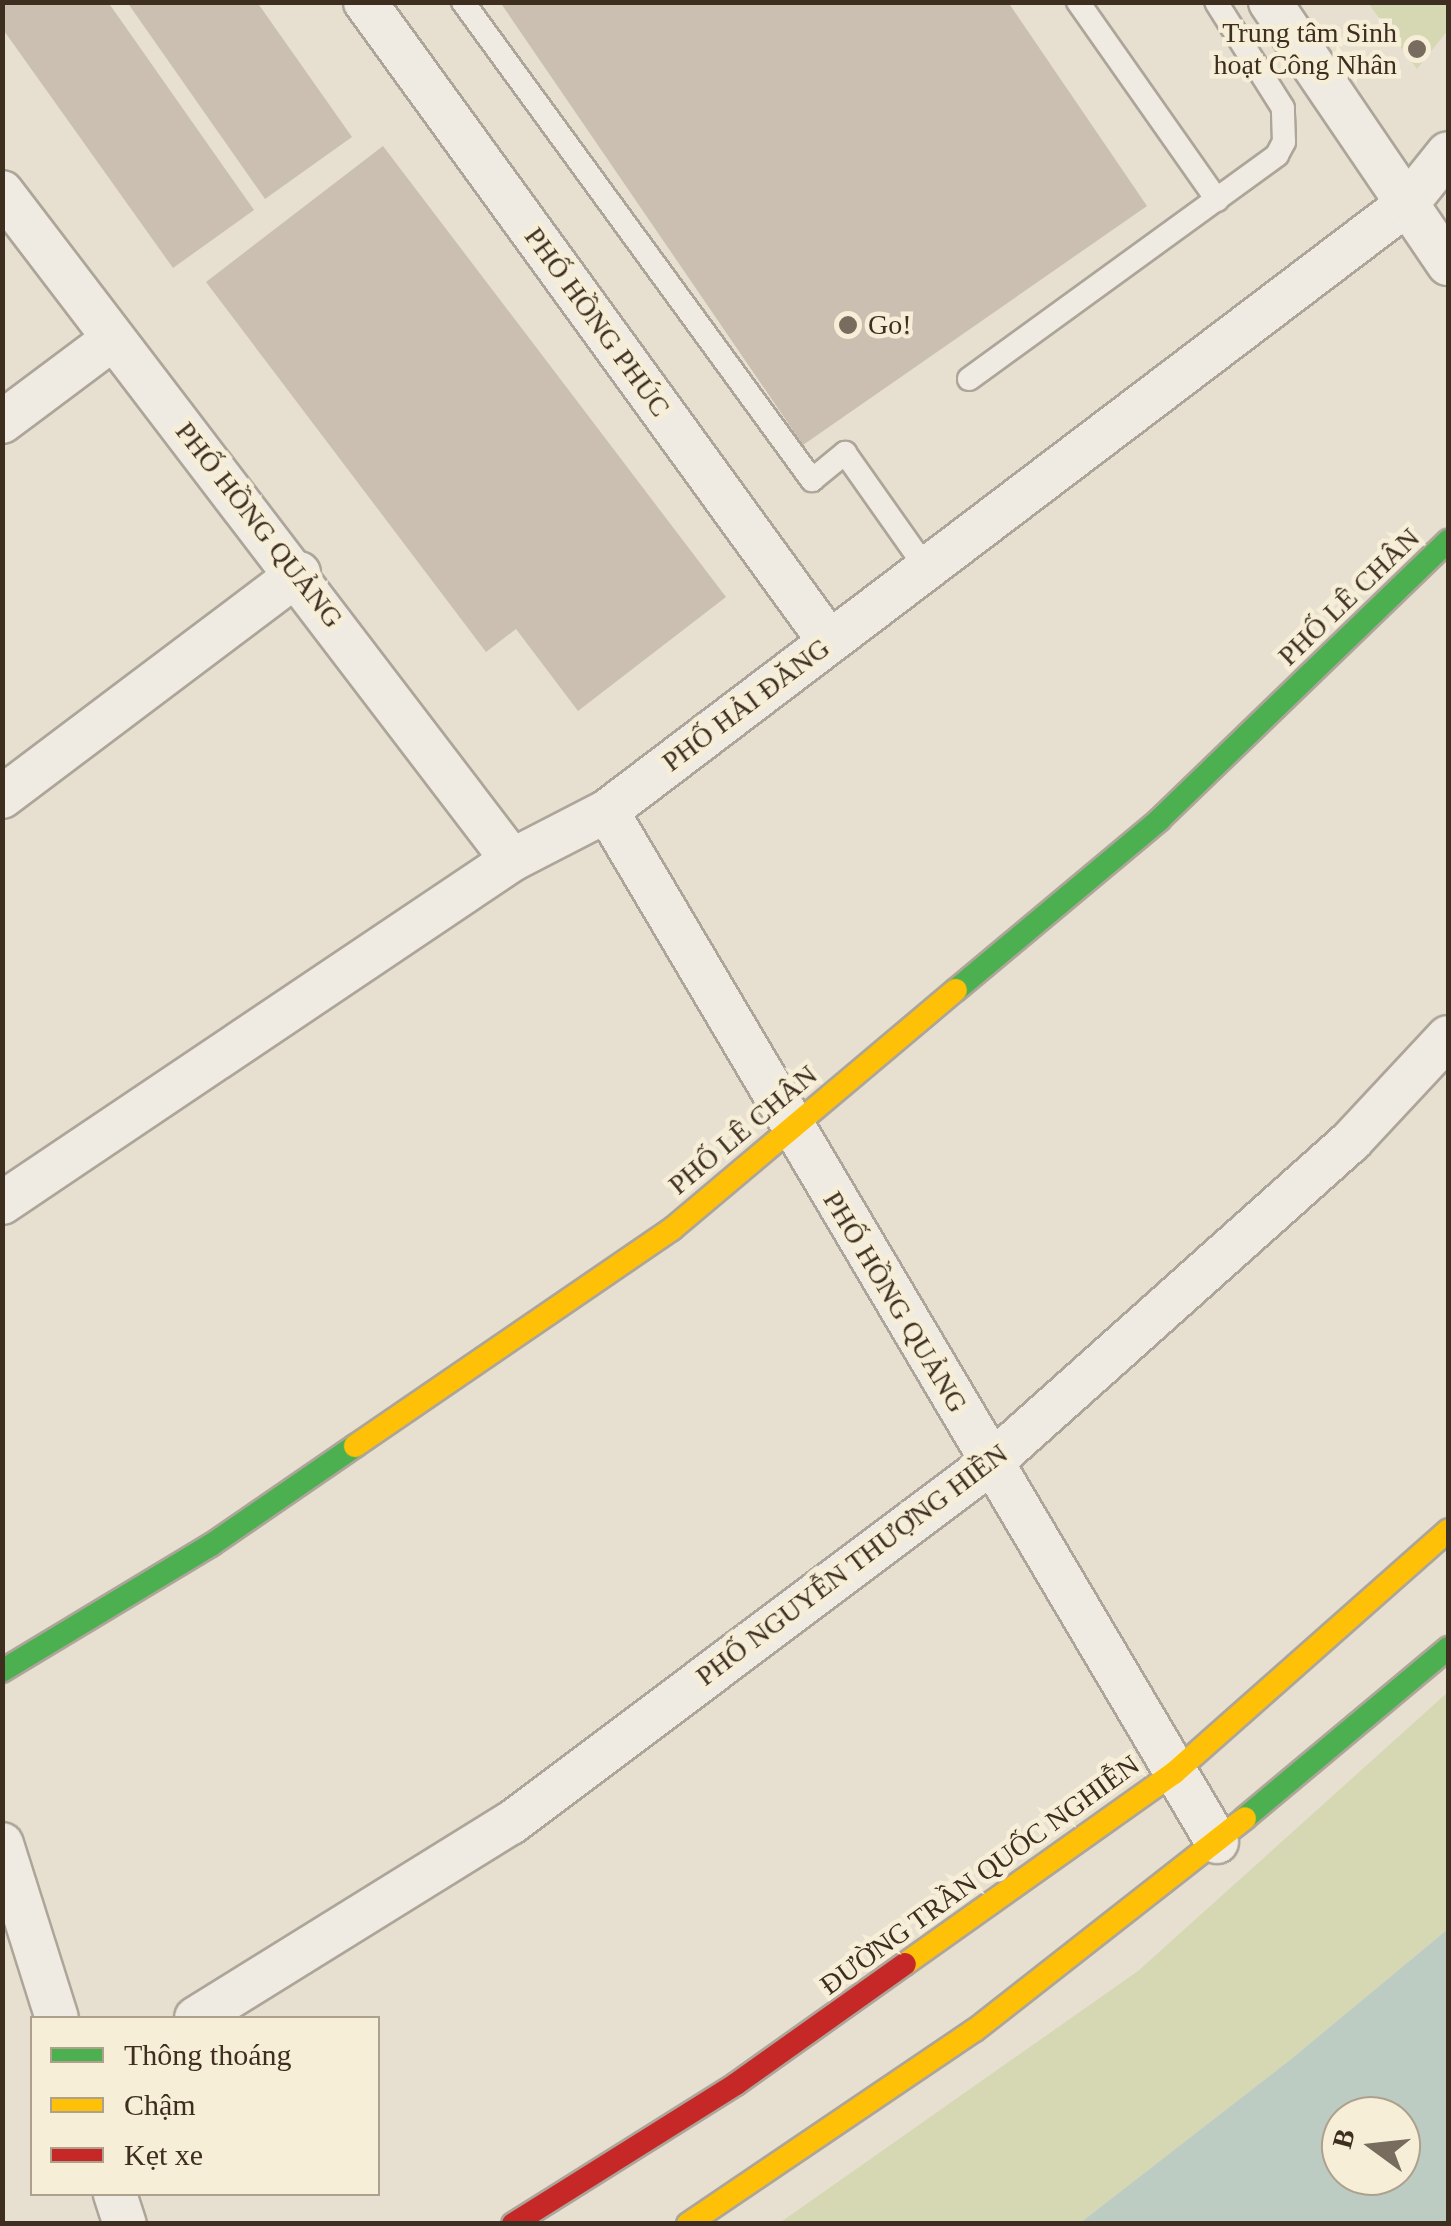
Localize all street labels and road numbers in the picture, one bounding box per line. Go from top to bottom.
street label: PHỐ HỒNG PHÚC [517,221,677,423]
street label: PHỐ HỒNG QUẢNG [168,415,350,635]
street label: PHỐ LÊ CHÂN [1271,521,1427,673]
street label: PHỐ HẢI ĐĂNG [656,631,836,779]
street label: PHỐ LÊ CHÂN [662,1058,824,1202]
street label: PHỐ HỒNG QUẢNG [816,1185,974,1419]
street label: PHỐ NGUYỄN THƯỢNG HIỀN [689,1437,1015,1693]
street label: ĐƯỜNG TRẦN QUỐC NGHIỄN [814,1748,1146,2002]

